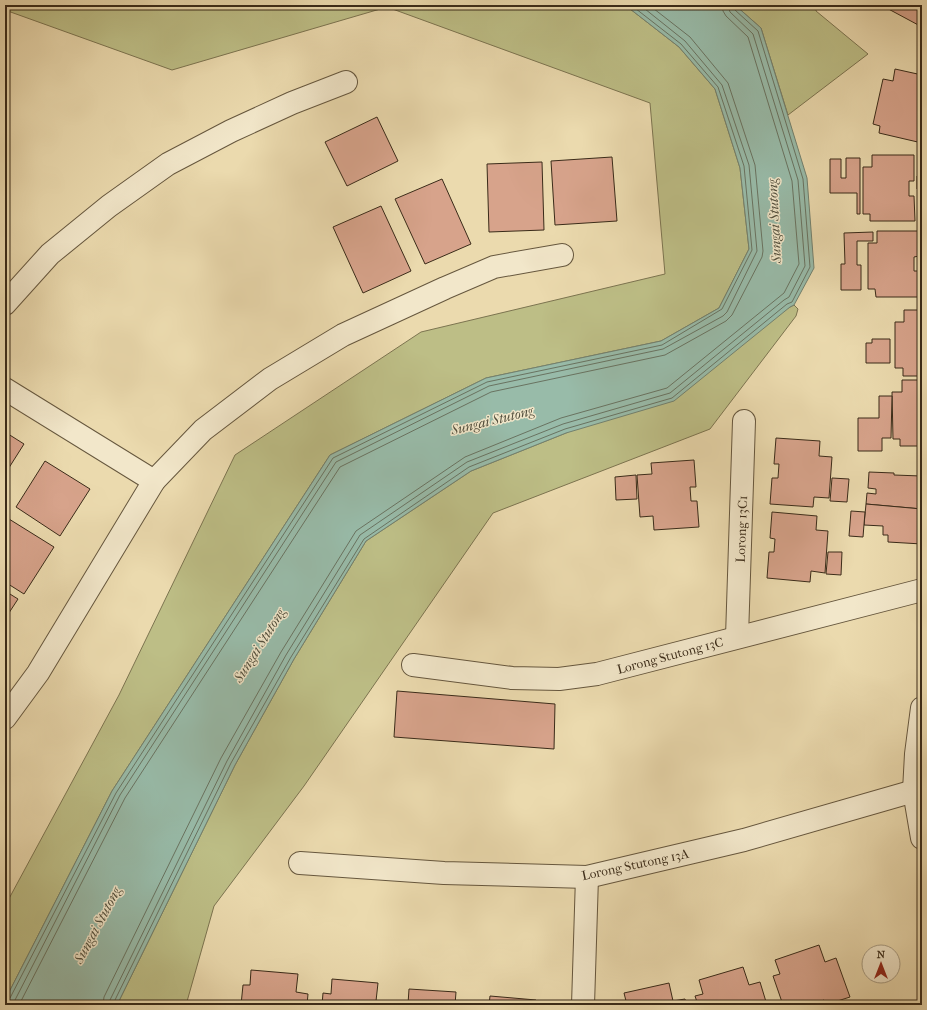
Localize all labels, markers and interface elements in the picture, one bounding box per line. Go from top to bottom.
water label: Sungai Stutong [764,178,785,265]
water label: Sungai Stutong [448,402,536,439]
street label: Lorong 13C1 [733,495,750,563]
water label: Sungai Stutong [229,604,289,686]
street label: Lorong Stutong 13C [615,634,725,677]
street label: Lorong Stutong 13A [580,846,691,883]
water label: Sungai Stutong [70,883,125,967]
north arrow [861,944,901,984]
text: N [877,948,886,961]

